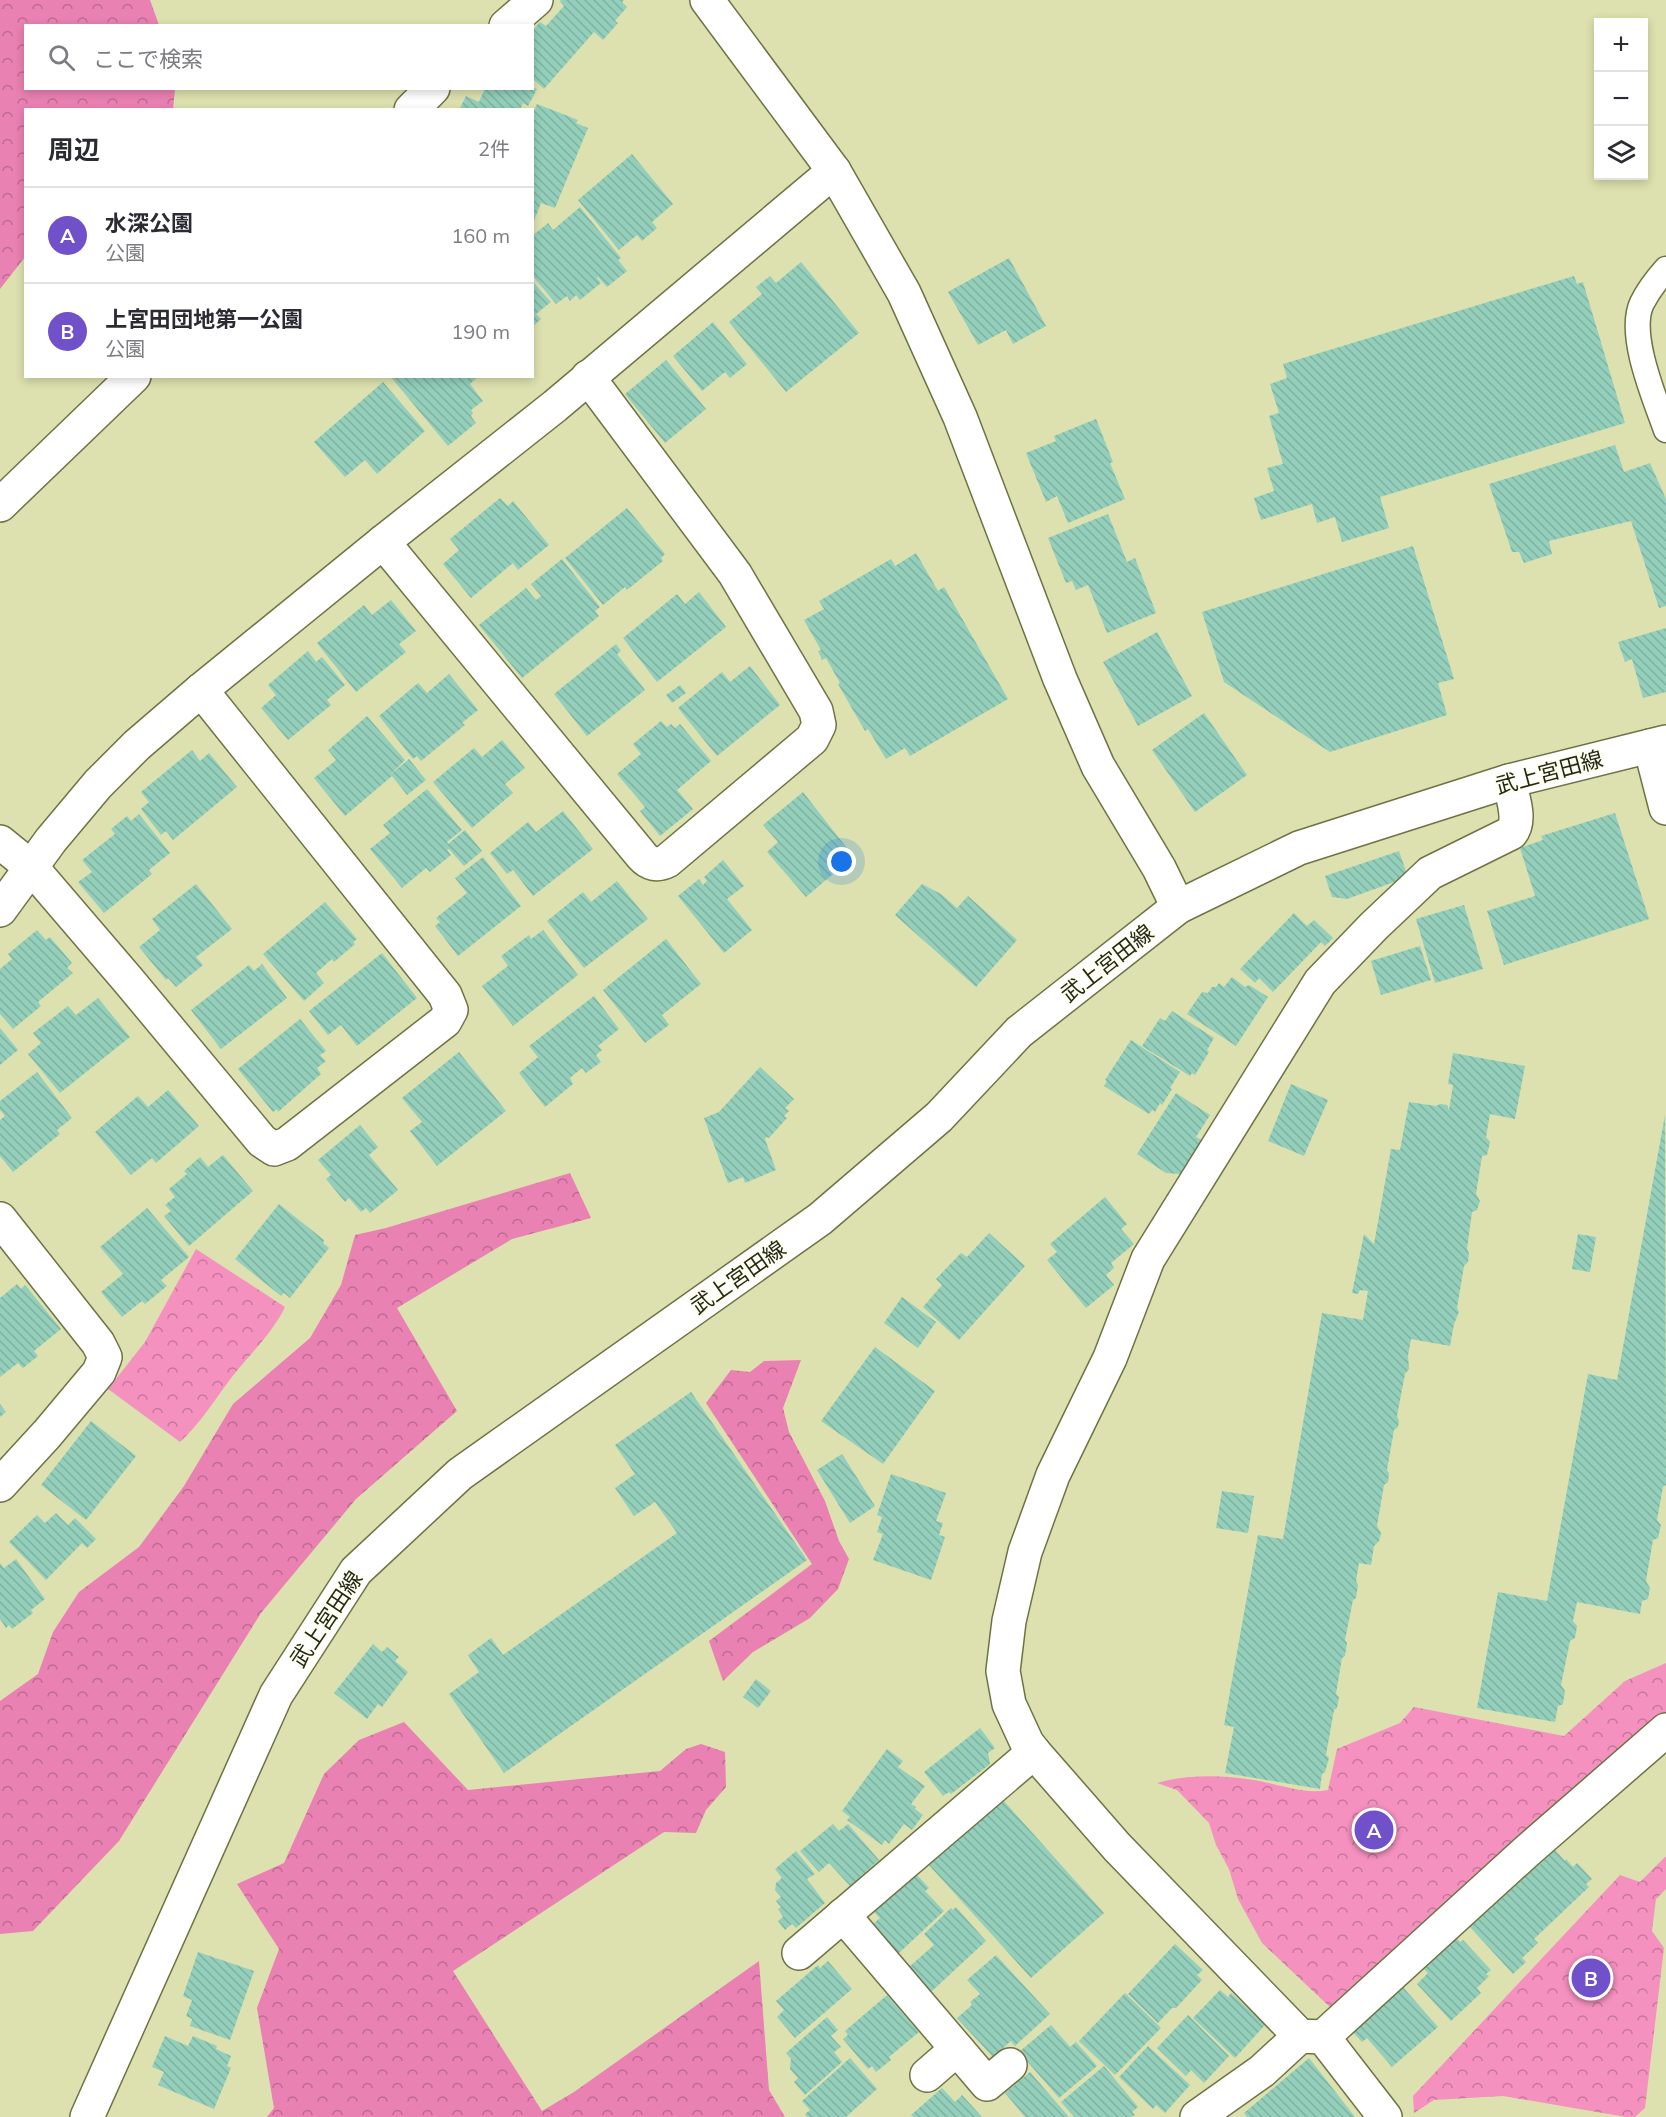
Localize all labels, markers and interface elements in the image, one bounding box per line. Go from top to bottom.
map controls [1594,18,1648,180]
button: + [1594,18,1648,72]
search box [24,24,534,90]
icon: search [45,41,78,74]
text: ここで検索 [93,45,203,73]
button: − [1594,72,1648,126]
button: layers [1594,126,1648,180]
text: 周辺 [48,133,100,166]
text: 2件 [478,136,510,161]
text: 水深公園 [105,209,193,237]
text: A [60,223,75,248]
text: 160 m [451,223,510,248]
text: 公園 [105,240,145,265]
text: 上宮田団地第一公園 [105,305,303,333]
text: B [61,319,74,344]
text: 190 m [451,319,510,344]
text: 公園 [105,336,145,361]
street label: 武上宮田線 [1492,744,1606,800]
your location [827,847,856,876]
street label: 武上宮田線 [1055,918,1159,1008]
street label: 武上宮田線 [685,1234,791,1320]
street label: 武上宮田線 [284,1566,368,1672]
pin: A [1354,1808,1394,1852]
pin: B [1572,1956,1610,2000]

